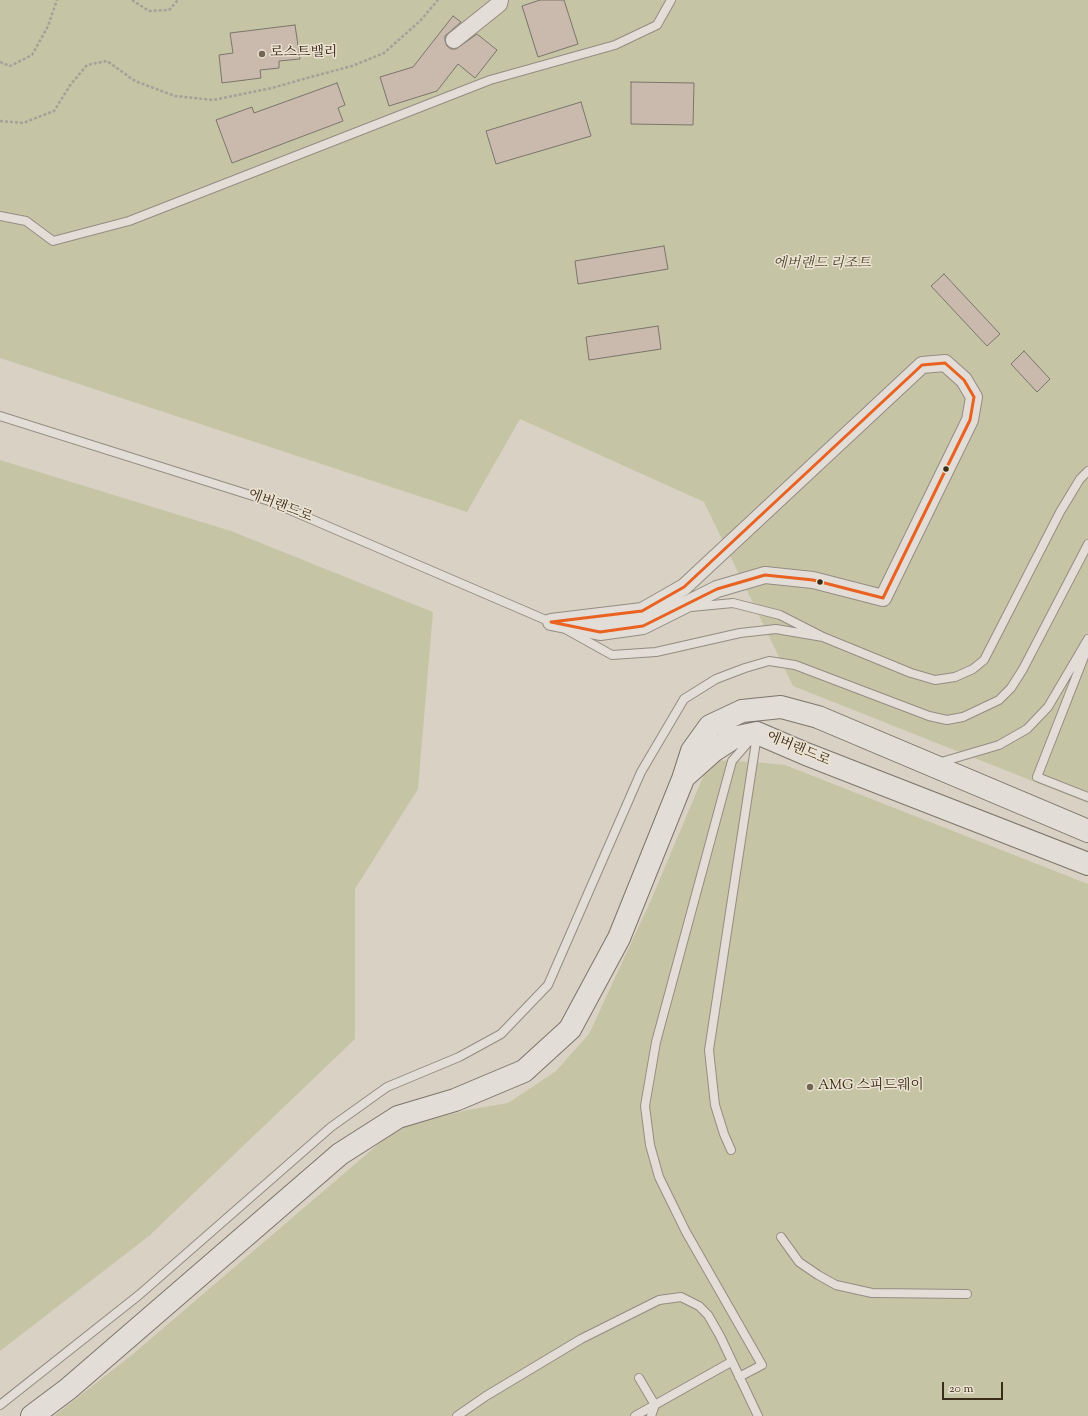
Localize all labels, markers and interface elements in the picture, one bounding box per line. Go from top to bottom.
place label: 로스트밸리 [270,46,338,62]
marker: 로스트밸리 [257,49,267,59]
park label: 에버랜드 리조트 [773,257,871,273]
unlabelled marker [941,464,951,474]
street label: 에버랜드로 [245,487,315,527]
unlabelled marker [815,577,825,587]
street label: 에버랜드로 [764,729,832,771]
place label: AMG 스피드웨이 [818,1079,924,1095]
marker: AMG 스피드웨이 [805,1082,815,1092]
scale bar [944,1374,1005,1400]
text: 20 m [949,1380,973,1398]

